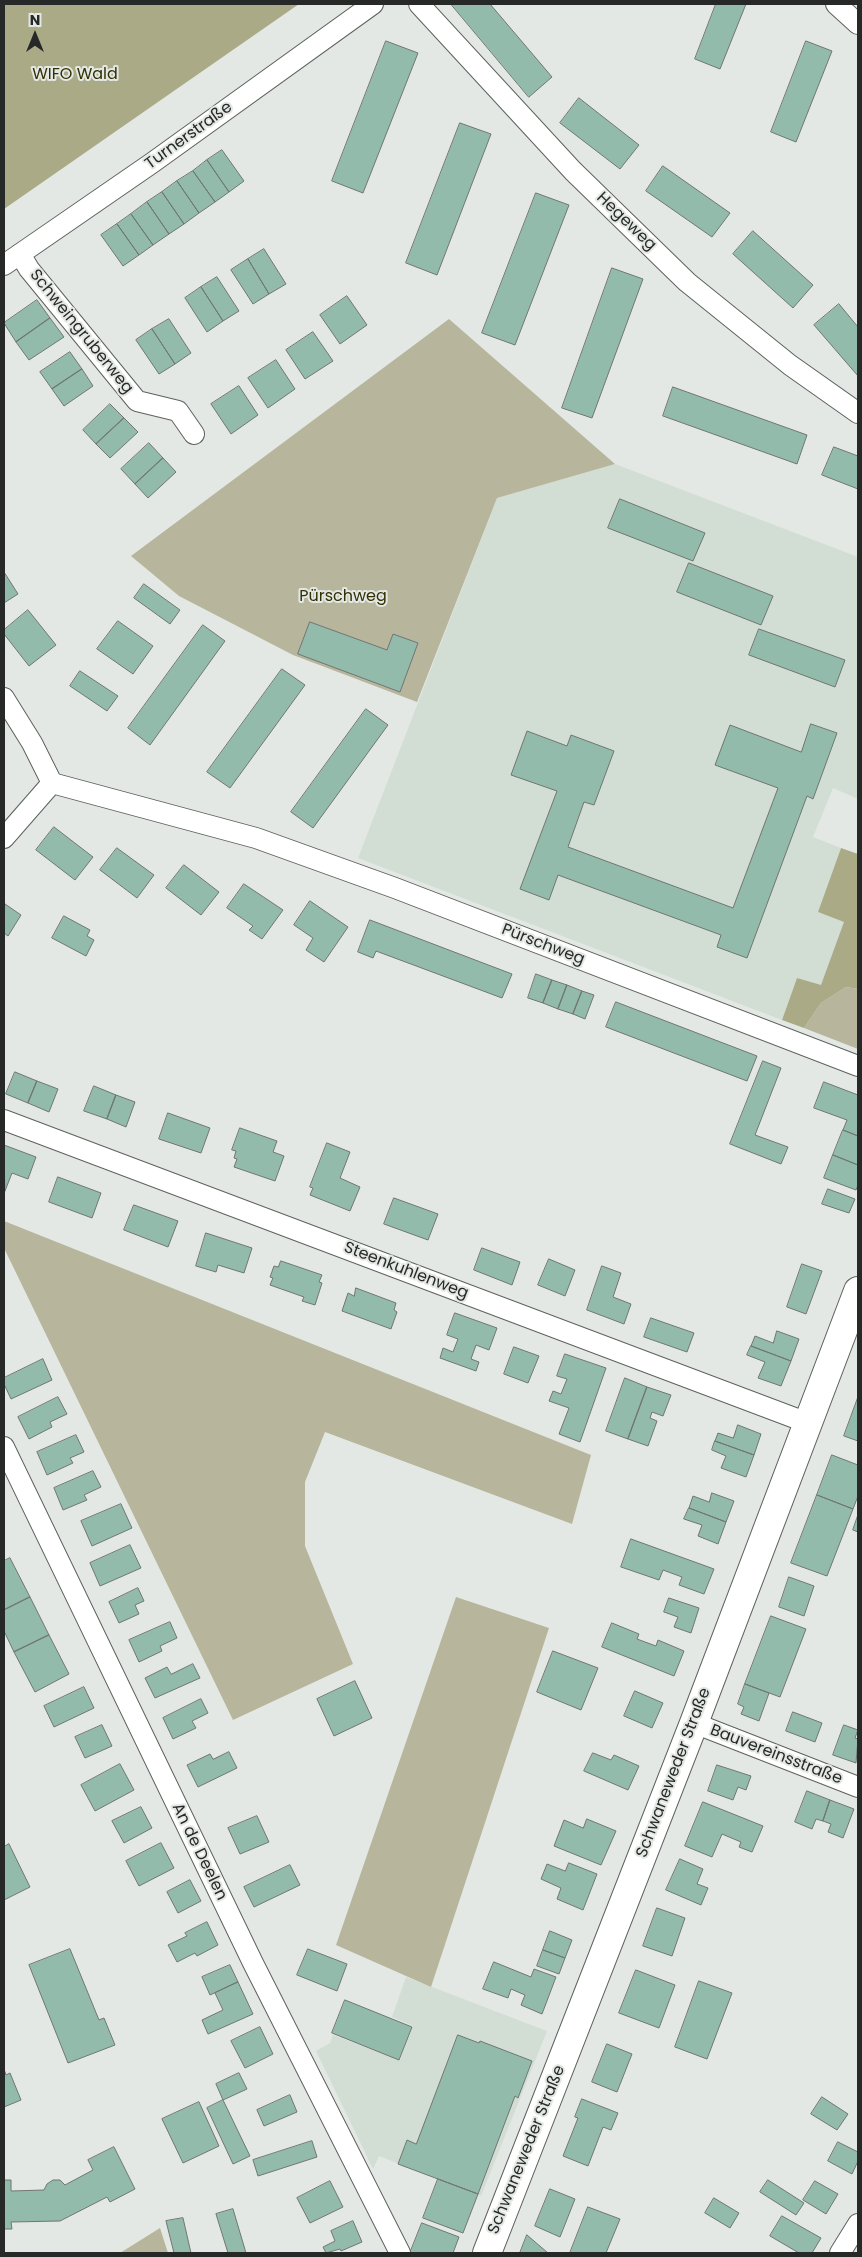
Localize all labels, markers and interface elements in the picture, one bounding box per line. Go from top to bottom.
north arrow [10,10,60,60]
text: N [30,10,40,30]
park label: WIFO Wald [32,65,118,85]
street label: Turnerstraße [142,98,236,174]
street label: Hegeweg [592,189,660,255]
street label: Schweingruberweg [25,266,137,398]
park label: Pürschweg [299,587,387,607]
street label: Pürschweg [499,920,587,970]
street label: Steenkuhlenweg [341,1238,471,1304]
street label: Schwaneweder Straße [633,1685,715,1861]
street label: Bauvereinsstraße [707,1721,845,1789]
street label: An de Deelen [167,1800,231,1904]
street label: Schwaneweder Straße [484,2063,570,2237]

